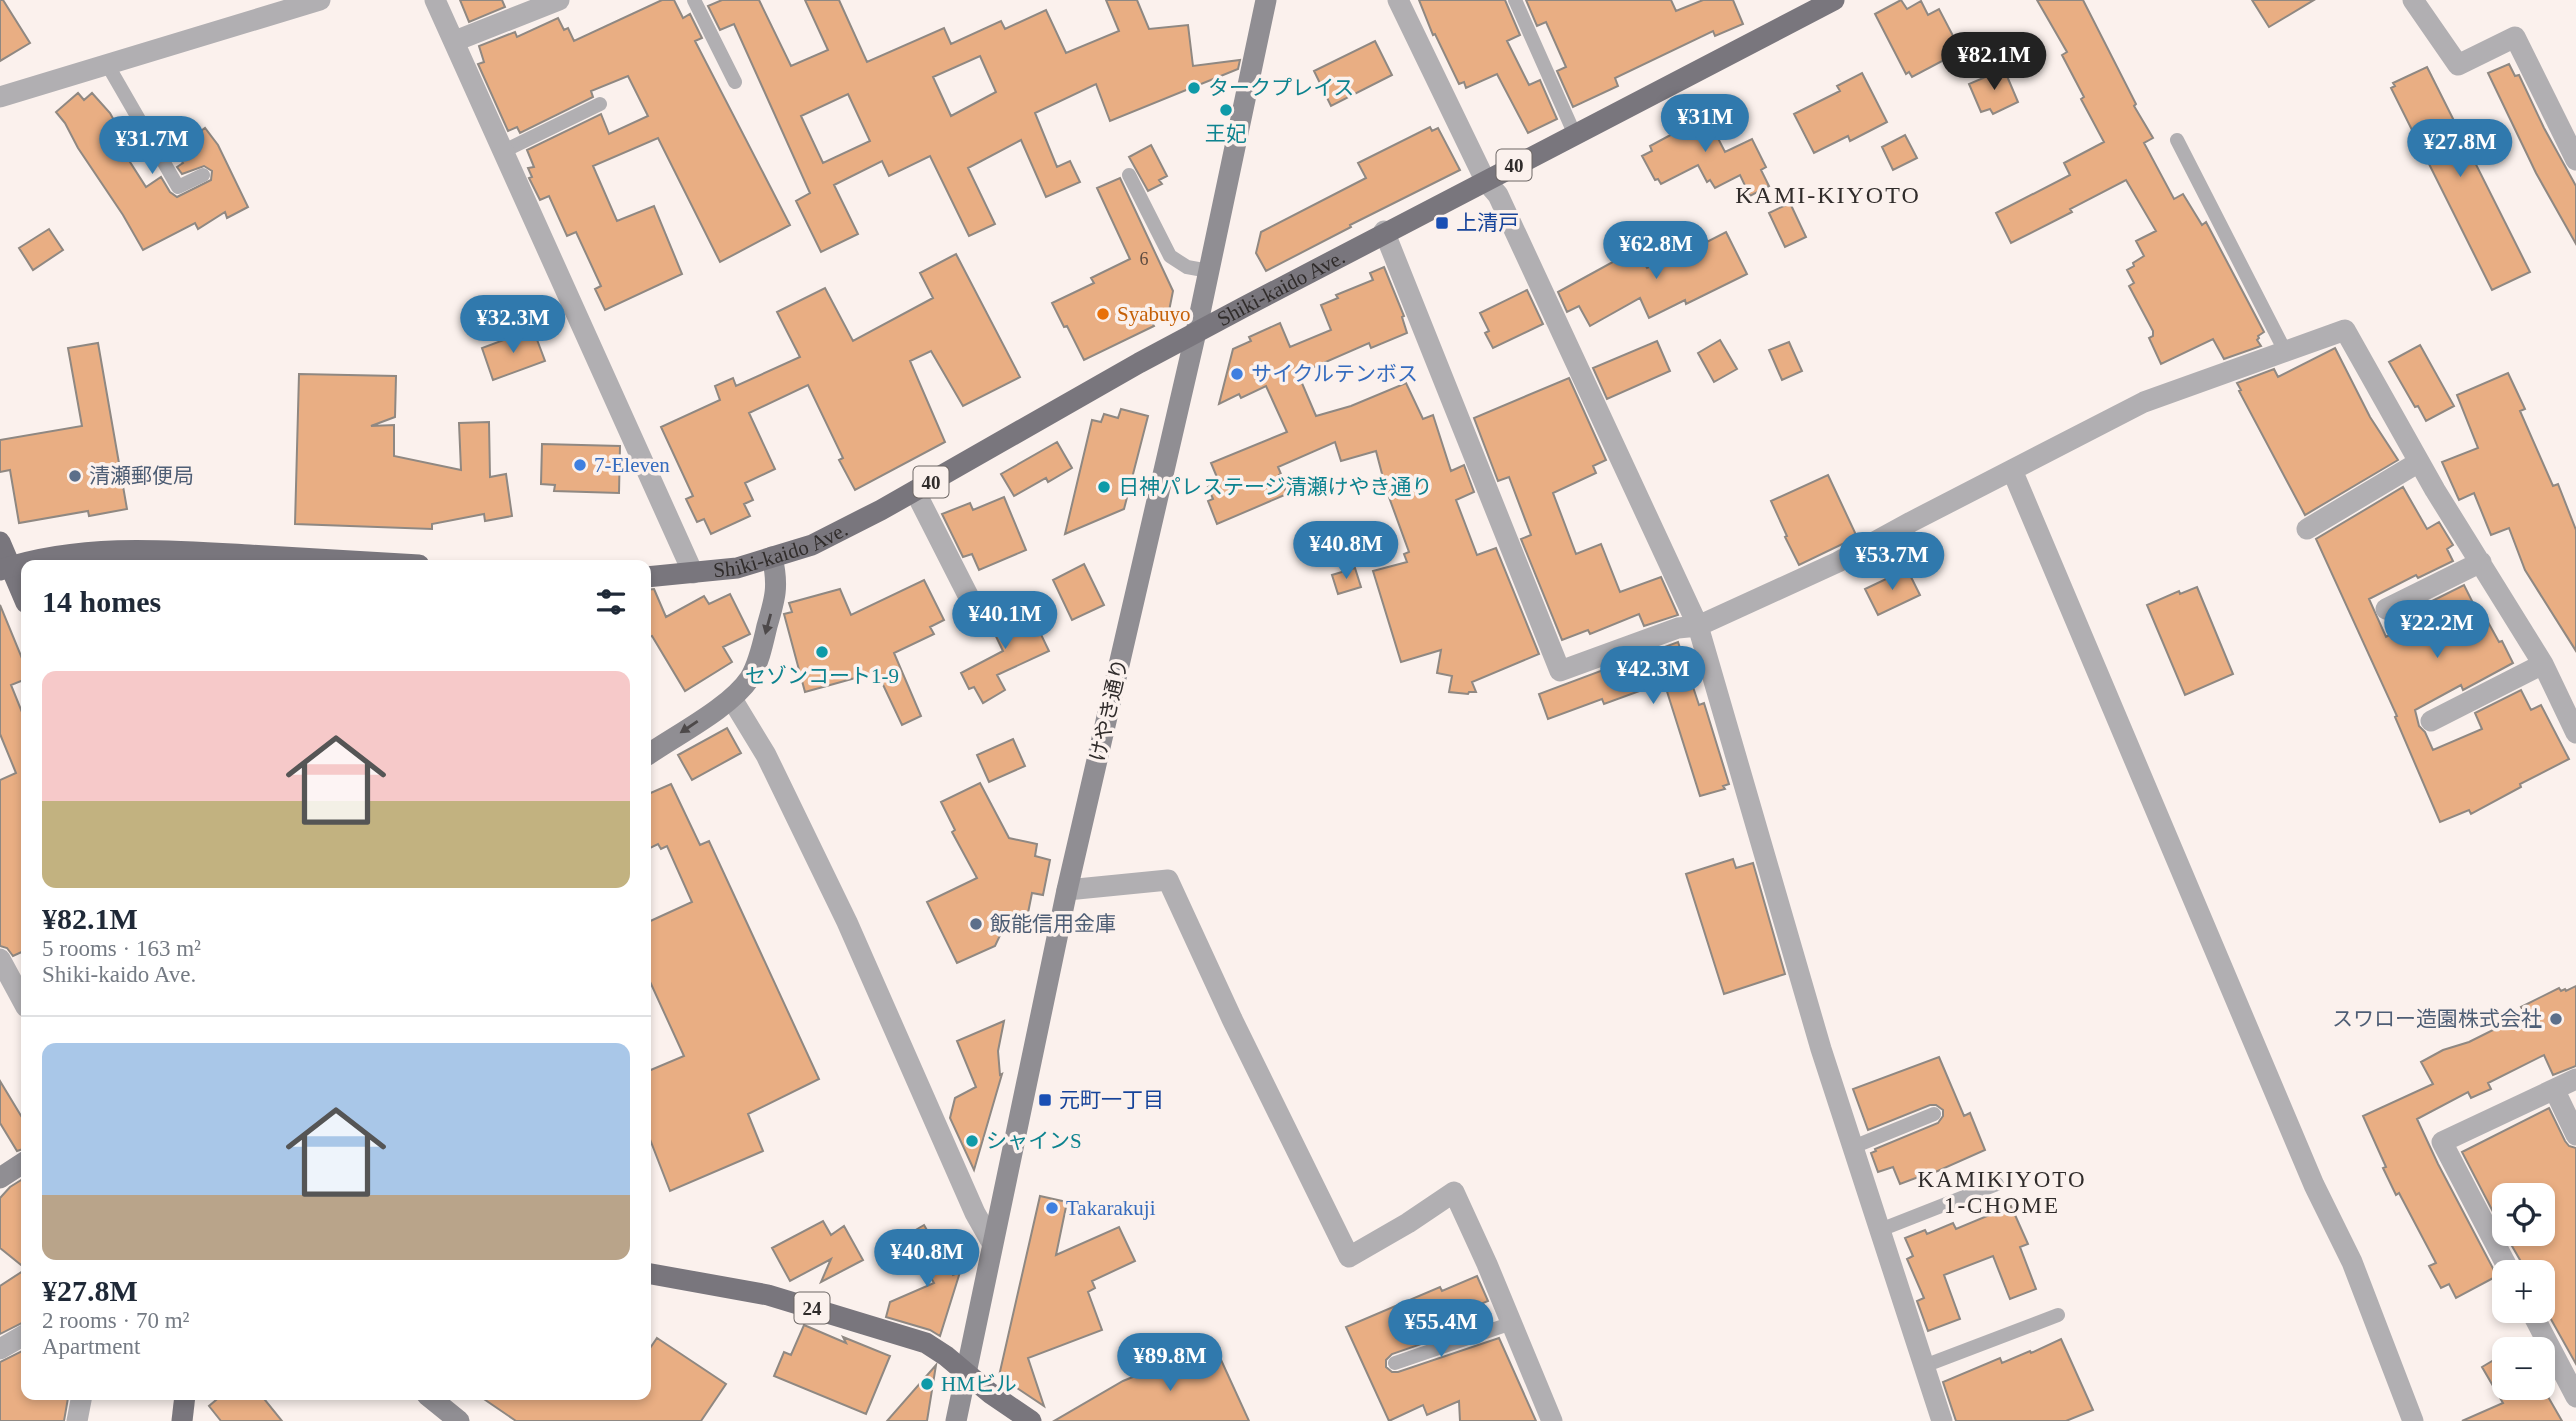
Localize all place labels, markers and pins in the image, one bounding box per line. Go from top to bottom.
pin: ¥82.1M [1937,32,2051,92]
place label: タークプレイス [1208,76,1354,100]
marker: タークプレイス [1186,80,1202,96]
pin: ¥31M [1664,94,1746,154]
marker: 王妃 [1218,102,1234,118]
pin: ¥31.7M [95,116,209,176]
pin: ¥27.8M [2403,120,2517,179]
place label: 王妃 [1205,122,1247,146]
place label: 上清戸 [1456,211,1519,235]
marker: 上清戸 [1434,215,1450,231]
pin: ¥62.8M [1599,222,1713,281]
pin: ¥32.3M [456,296,570,355]
place label: Syabuyo [1117,302,1191,326]
marker: Syabuyo [1095,306,1111,322]
place label: サイクルテンボス [1251,362,1418,386]
marker: サイクルテンボス [1229,366,1245,382]
place label: 7-Eleven [594,453,670,477]
marker: 7-Eleven [572,457,588,473]
place label: 清瀬郵便局 [89,464,194,488]
marker: 清瀬郵便局 [67,468,83,484]
place label: 日神パレステージ清瀬けやき通り [1118,475,1433,499]
marker: 日神パレステージ清瀬けやき通り [1096,479,1112,495]
pin: ¥40.8M [1289,522,1403,581]
pin: ¥53.7M [1835,532,1949,592]
pin: ¥40.1M [948,592,1062,651]
pin: ¥22.2M [2380,600,2494,660]
marker: セゾンコート1-9 [814,644,830,660]
pin: ¥42.3M [1596,646,1710,706]
place label: セゾンコート1-9 [745,664,899,688]
place label: 飯能信用金庫 [990,912,1116,936]
marker: 飯能信用金庫 [968,916,984,932]
place label: スワロー造園株式会社 [2332,1007,2542,1031]
marker: スワロー造園株式会社 [2548,1011,2564,1027]
place label: 元町一丁目 [1059,1088,1164,1112]
marker: 元町一丁目 [1037,1092,1053,1108]
place label: シャインS [986,1129,1082,1153]
marker: シャインS [964,1133,980,1149]
place label: Takarakuji [1066,1196,1156,1220]
marker: Takarakuji [1044,1200,1060,1216]
pin: ¥40.8M [870,1230,984,1289]
pin: ¥55.4M [1384,1300,1498,1359]
pin: ¥89.8M [1113,1334,1227,1393]
place label: HMビル [941,1372,1017,1396]
marker: HMビル [919,1376,935,1392]

